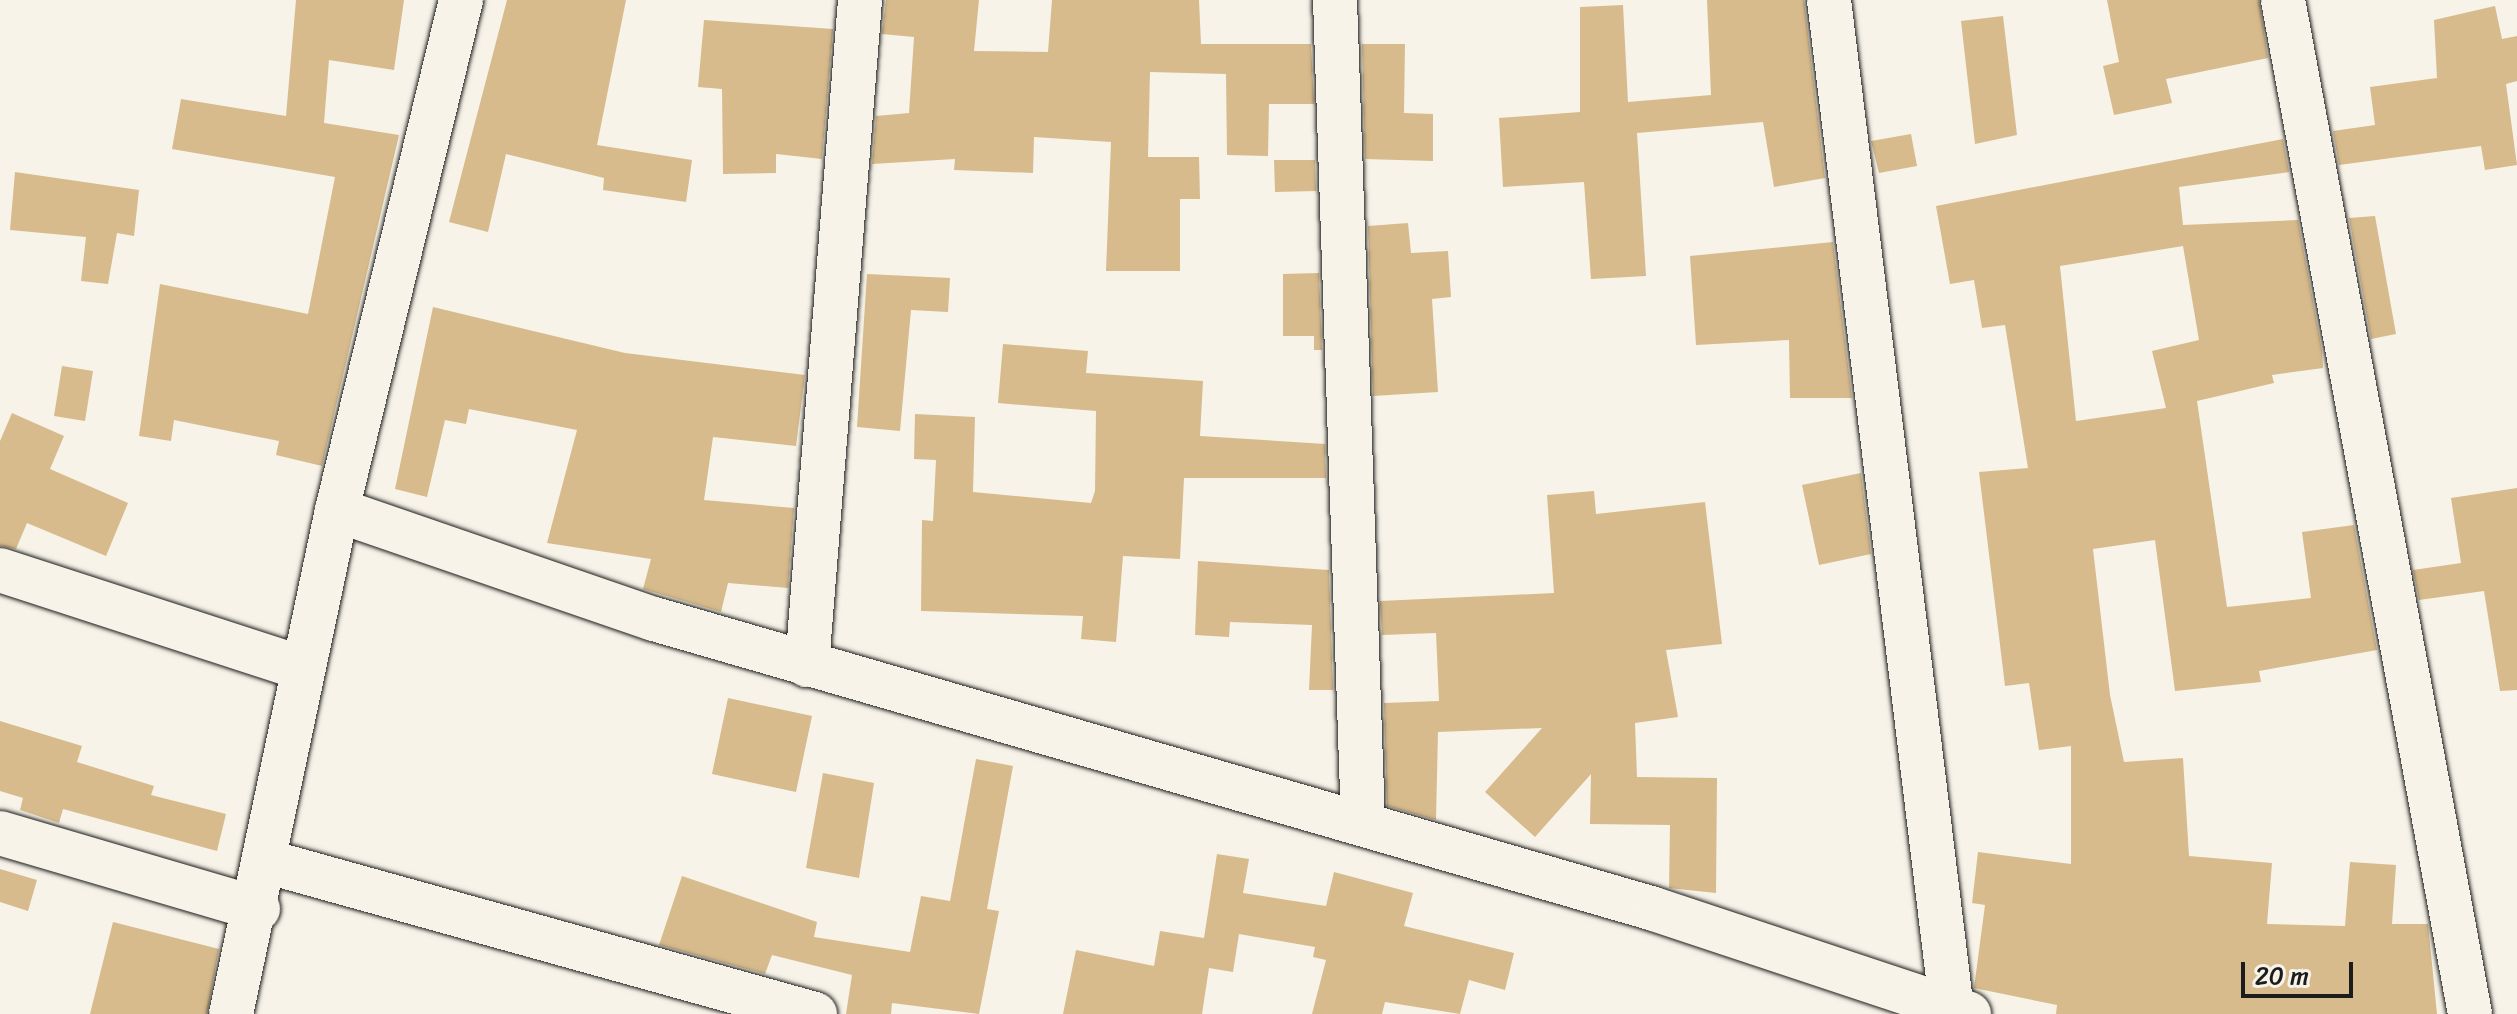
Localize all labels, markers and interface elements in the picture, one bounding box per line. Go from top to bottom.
scale bar [2245,946,2357,996]
text: 20 m [2255,955,2309,997]

